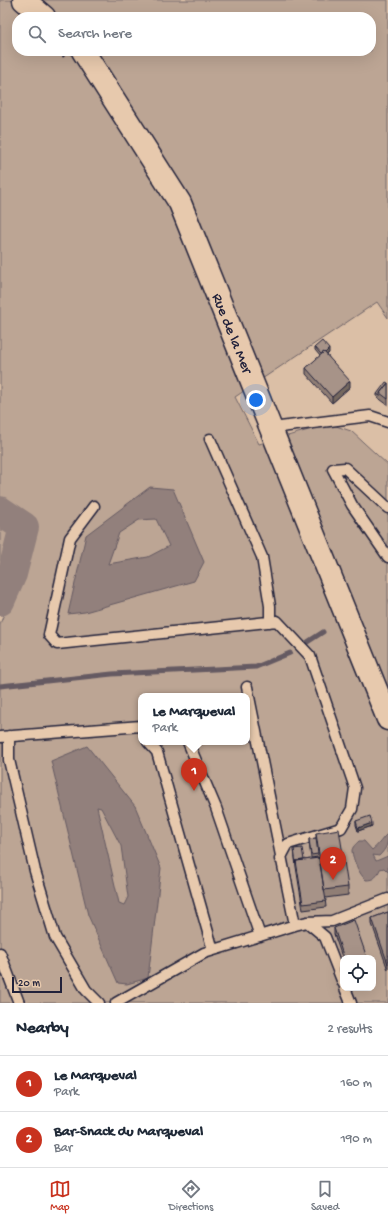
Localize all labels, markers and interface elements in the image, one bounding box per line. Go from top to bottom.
search box [12,12,376,56]
icon: search [26,23,48,45]
text: Search here [58,25,132,43]
street label: Rue de la Mer [207,291,256,378]
your location [246,390,266,410]
popup [138,693,250,745]
text: Le Marqueval [153,703,235,721]
text: Park [153,721,177,736]
pin: 1 [181,758,207,791]
pin: 2 [320,847,346,880]
map controls [340,955,376,991]
button: locate [340,955,376,991]
scale bar [12,975,62,994]
text: 20 m [18,978,40,990]
text: Nearby [16,1019,69,1039]
text: 2 results [327,1022,372,1037]
text: Le Marqueval [54,1067,137,1085]
text: 1 [26,1076,32,1091]
text: 160 m [340,1076,372,1091]
text: Park [54,1085,79,1100]
text: Bar-Snack du Marqueval [54,1123,203,1141]
text: 2 [26,1132,32,1147]
text: 190 m [341,1132,372,1147]
text: Bar [54,1141,72,1156]
tab: Map [49,1178,71,1214]
tab: Directions [169,1178,213,1214]
tab: Saved [311,1178,339,1214]

